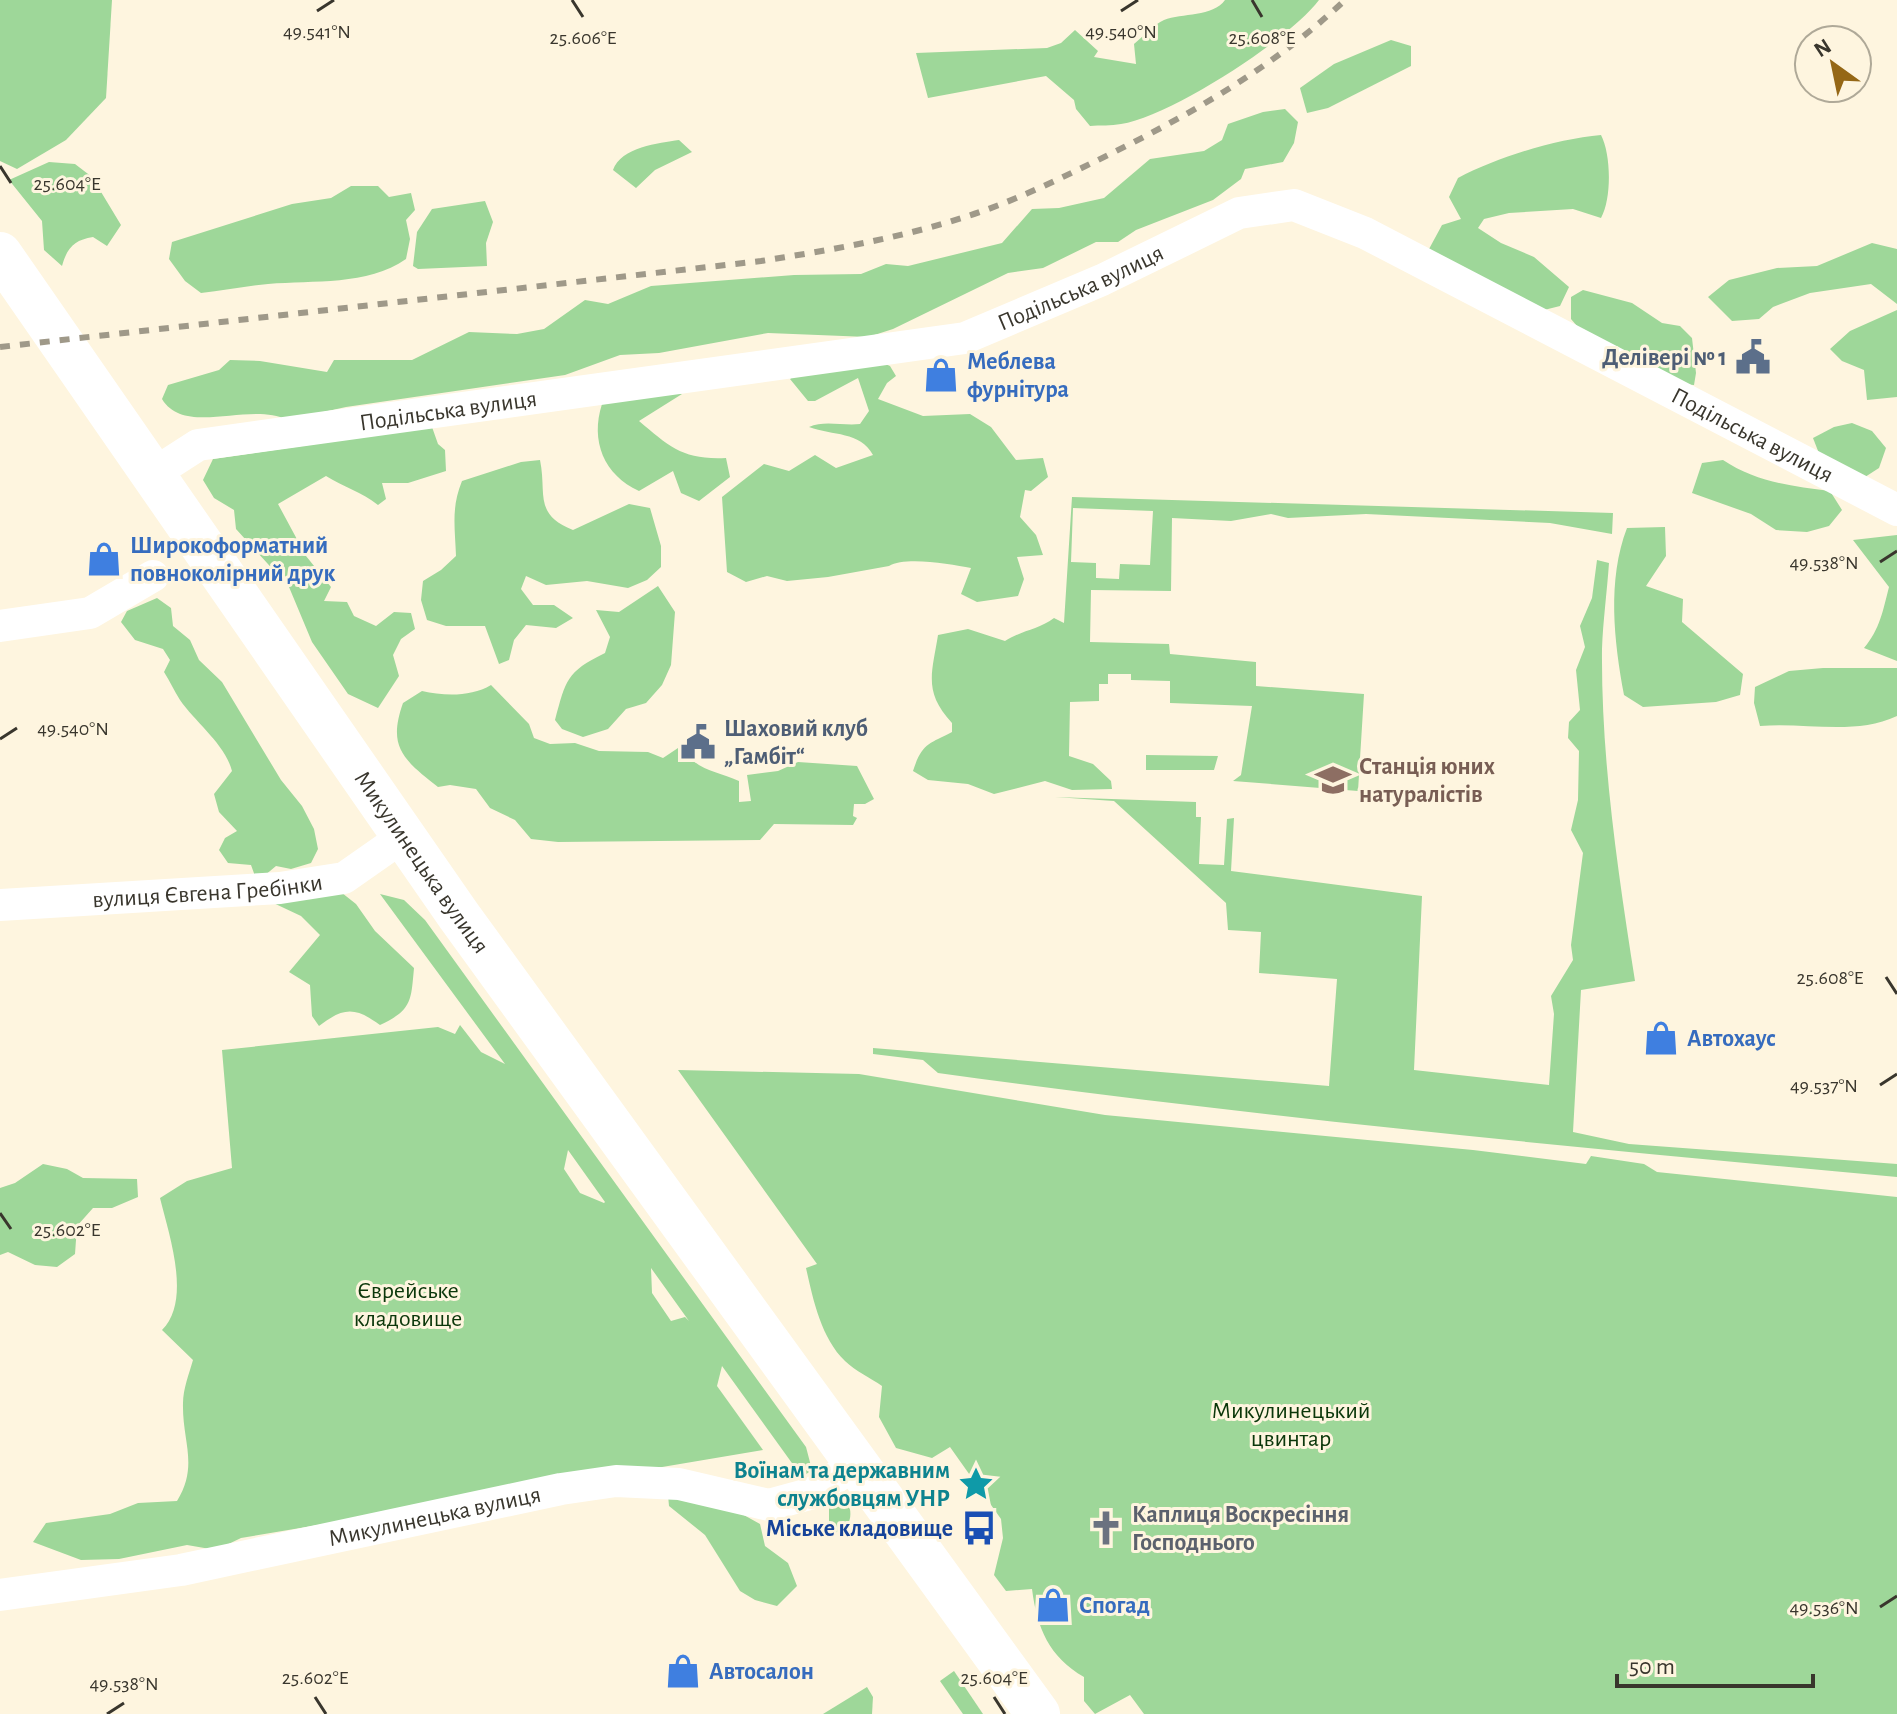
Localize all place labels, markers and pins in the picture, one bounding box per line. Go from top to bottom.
public building icon: Делівері № 1 [1734,338,1772,376]
place label: Делівері № 1 [1602,346,1727,370]
place label: Меблева фурнітура [967,350,1069,402]
shop icon: Меблева фурнітура [922,356,960,394]
place label: Широкоформатний повноколірний друк [130,534,335,586]
shop icon: Широкоформатний повноколірний друк [85,540,123,578]
place label: Шаховий клуб „Гамбіт“ [724,717,868,769]
public building icon: Шаховий клуб „Гамбіт“ [679,723,717,761]
place label: Станція юних натуралістів [1359,755,1495,807]
school or university icon: Станція юних натуралістів [1314,761,1352,799]
shop icon: Автохаус [1642,1019,1680,1057]
place label: Автохаус [1687,1027,1776,1051]
place label: Воїнам та державним службовцям УНР [733,1459,950,1511]
place icon: Воїнам та державним службовцям УНР [957,1465,995,1503]
place label: Каплиця Воскресіння Господнього [1132,1503,1349,1555]
bus stop icon: Міське кладовище [960,1509,998,1547]
church icon: Каплиця Воскресіння Господнього [1087,1509,1125,1547]
place label: Міське кладовище [766,1517,953,1541]
shop icon: Спогад [1034,1586,1072,1624]
place label: Спогад [1079,1594,1150,1618]
shop icon: Автосалон [664,1652,702,1690]
place label: Автосалон [709,1660,814,1684]

